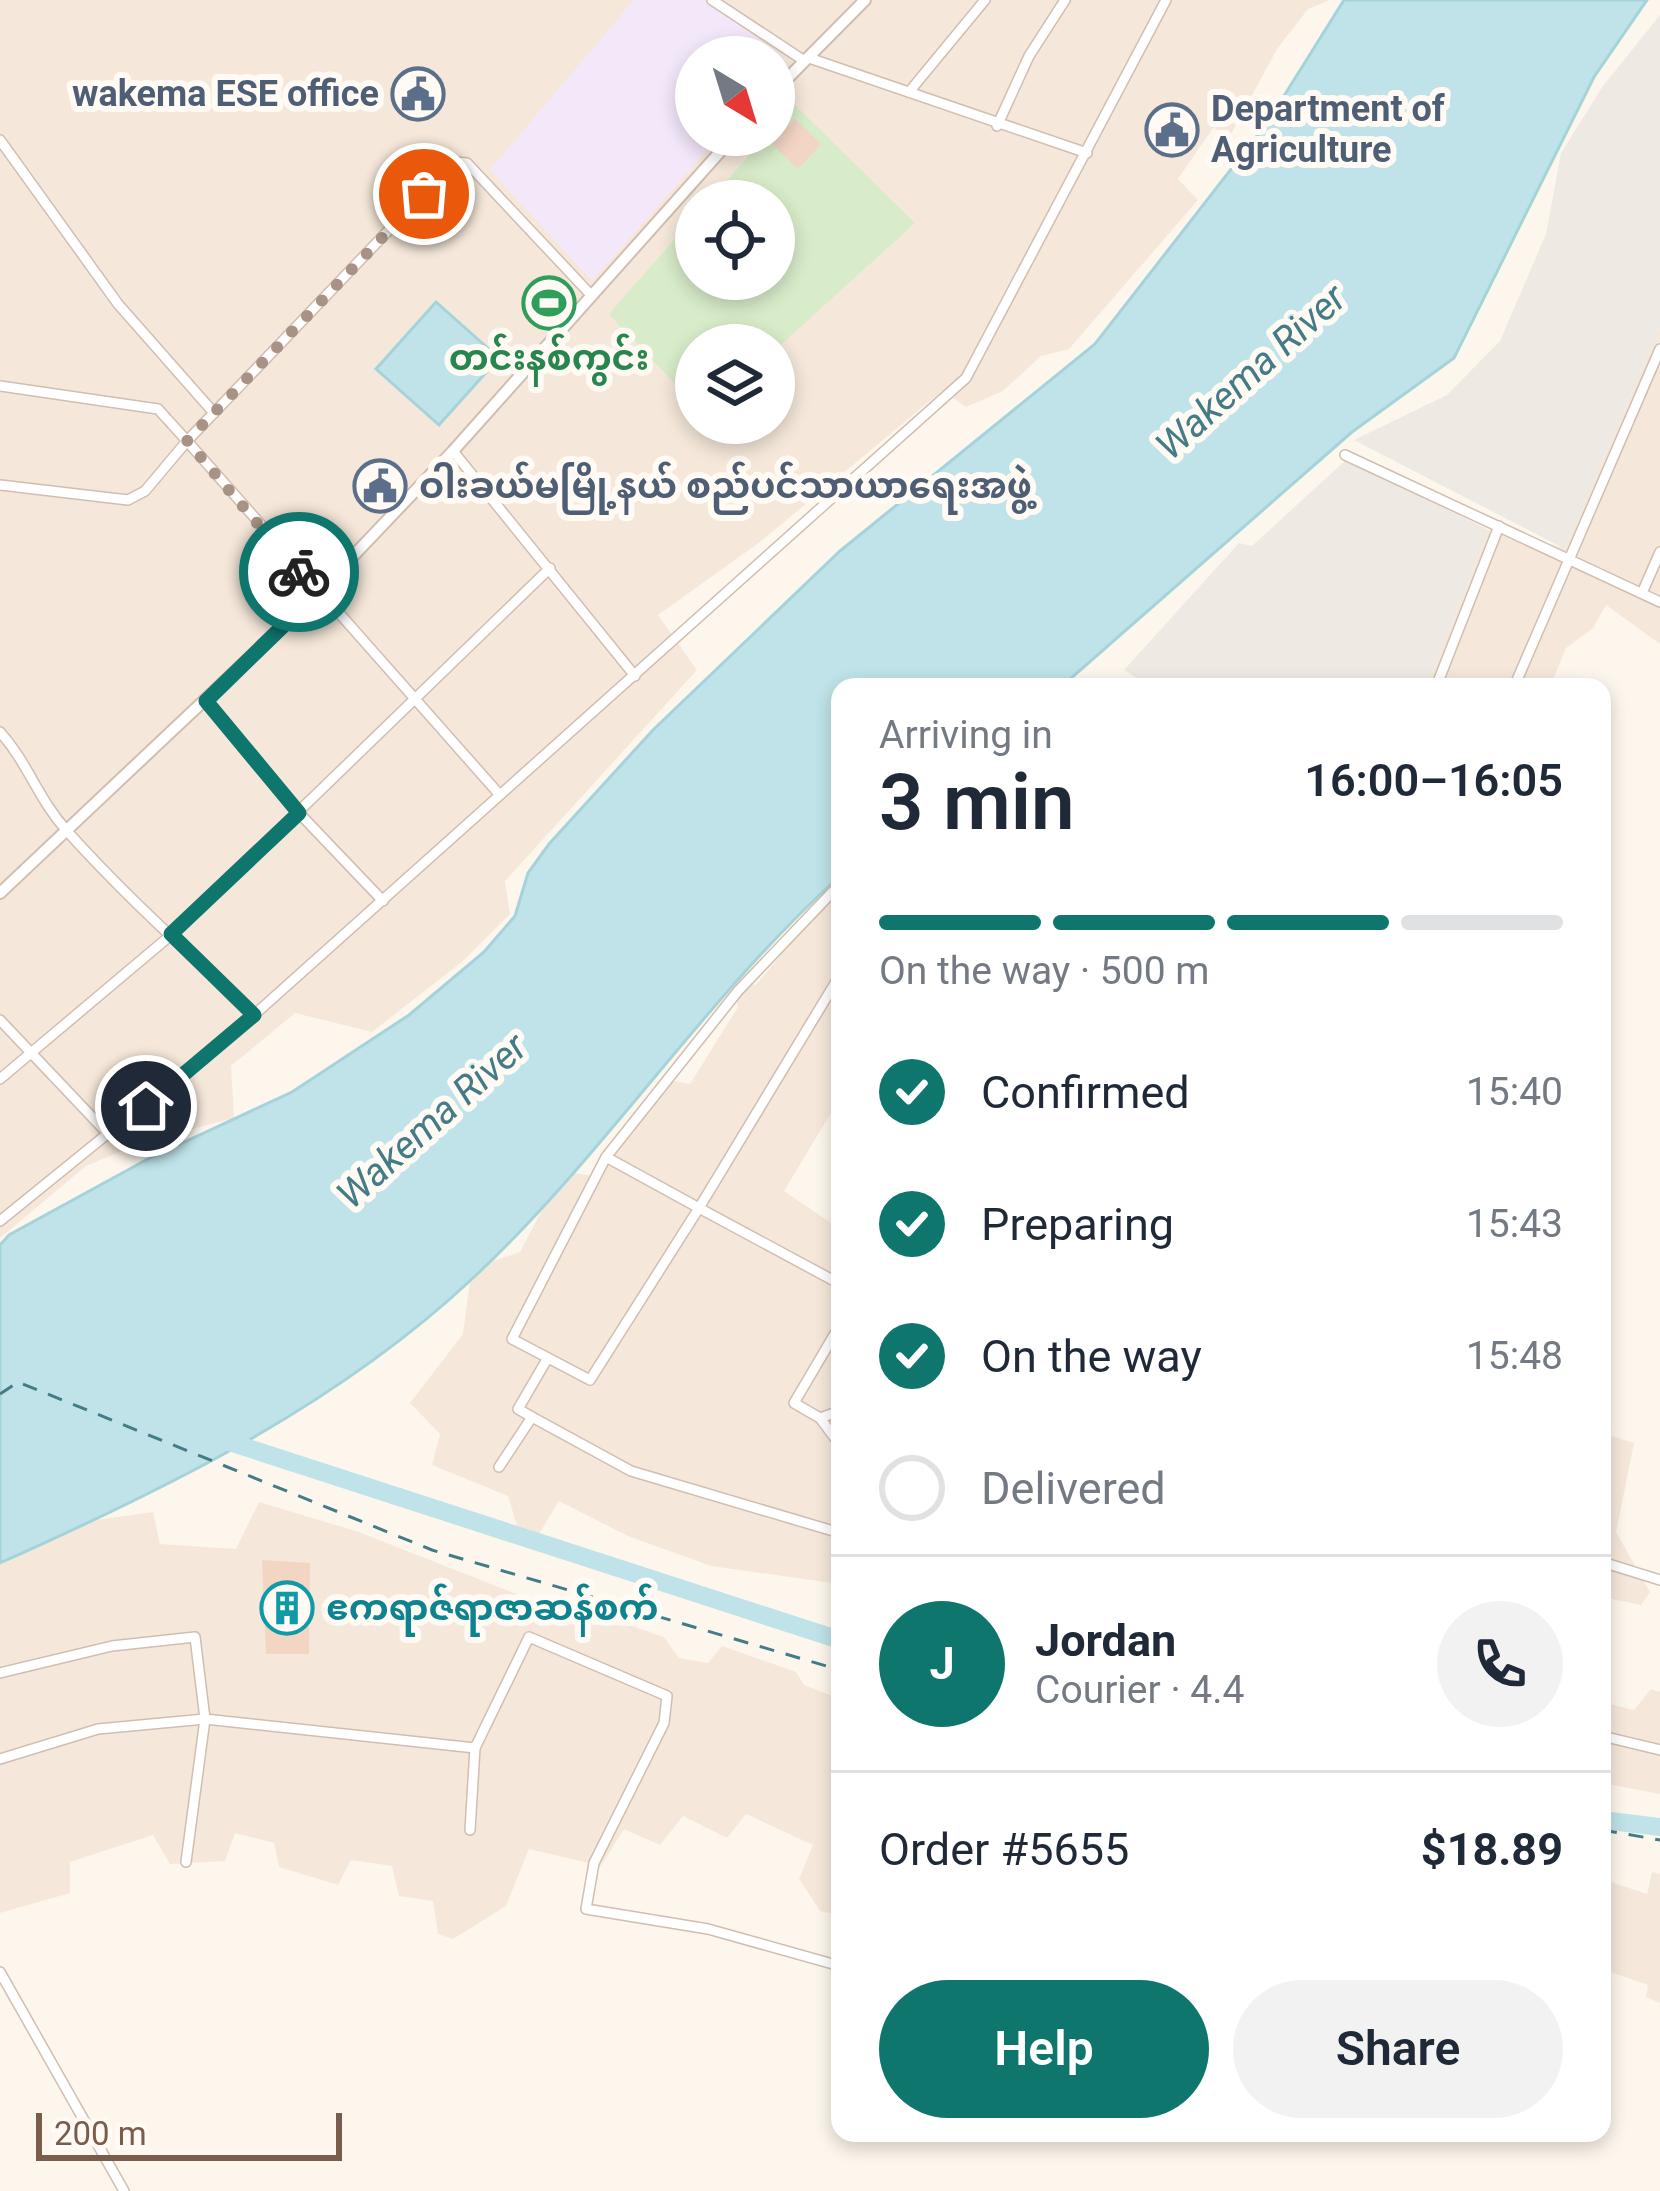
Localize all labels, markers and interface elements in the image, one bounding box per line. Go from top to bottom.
north arrow [675,36,795,156]
map controls [675,36,795,444]
public building icon: wakema ESE office [390,66,446,122]
place label: wakema ESE office [72,73,379,115]
place label: Department of Agriculture [1211,88,1445,171]
public building icon: Department of Agriculture [1144,102,1200,158]
pin [373,143,475,245]
icon: bag [391,161,457,227]
button: locate [675,180,795,300]
water label: Wakema River [1147,274,1356,469]
sports icon: တင်းနစ်ကွင်း [521,275,577,331]
button: layers [675,324,795,444]
place label: တင်းနစ်ကွင်း [449,333,649,387]
public building icon: ဝါးခယ်မမြို့နယ် စည်ပင်သာယာရေးအဖွဲ့ [352,458,408,514]
place label: ဝါးခယ်မမြို့နယ် စည်ပင်သာယာရေးအဖွဲ့ [419,461,1037,515]
courier [239,512,359,632]
icon: bike [266,539,332,605]
text: Arriving in [879,712,1053,758]
text: 16:00–16:05 [1304,754,1563,807]
text: 3 min [879,757,1075,848]
text: On the way · 500 m [879,948,1210,994]
water label: Wakema River [328,1023,537,1218]
pin [95,1055,197,1157]
icon: check [879,1059,945,1125]
text: Confirmed [981,1066,1190,1119]
text: 15:40 [1466,1069,1563,1115]
icon: home [113,1073,179,1139]
icon: check [879,1191,945,1257]
text: Preparing [981,1198,1174,1251]
text: 15:43 [1466,1201,1563,1247]
icon: check [879,1323,945,1389]
text: On the way [981,1330,1202,1383]
text: 15:48 [1466,1333,1563,1379]
text: Delivered [981,1462,1166,1515]
building icon: ဧကရာဇ်ရာဇာဆန်စက် [259,1580,315,1636]
place label: ဧကရာဇ်ရာဇာဆန်စက် [326,1583,659,1637]
button: phone [1437,1601,1563,1727]
text: Jordan [1035,1614,1176,1667]
text: J [929,1637,955,1690]
text: Courier · 4.4 [1035,1667,1244,1713]
text: Order #5655 [879,1823,1129,1876]
text: $18.89 [1421,1823,1563,1876]
button: Help [879,1980,1209,2118]
button: Share [1233,1980,1563,2118]
scale bar [36,2107,342,2160]
text: 200 m [54,2114,147,2153]

